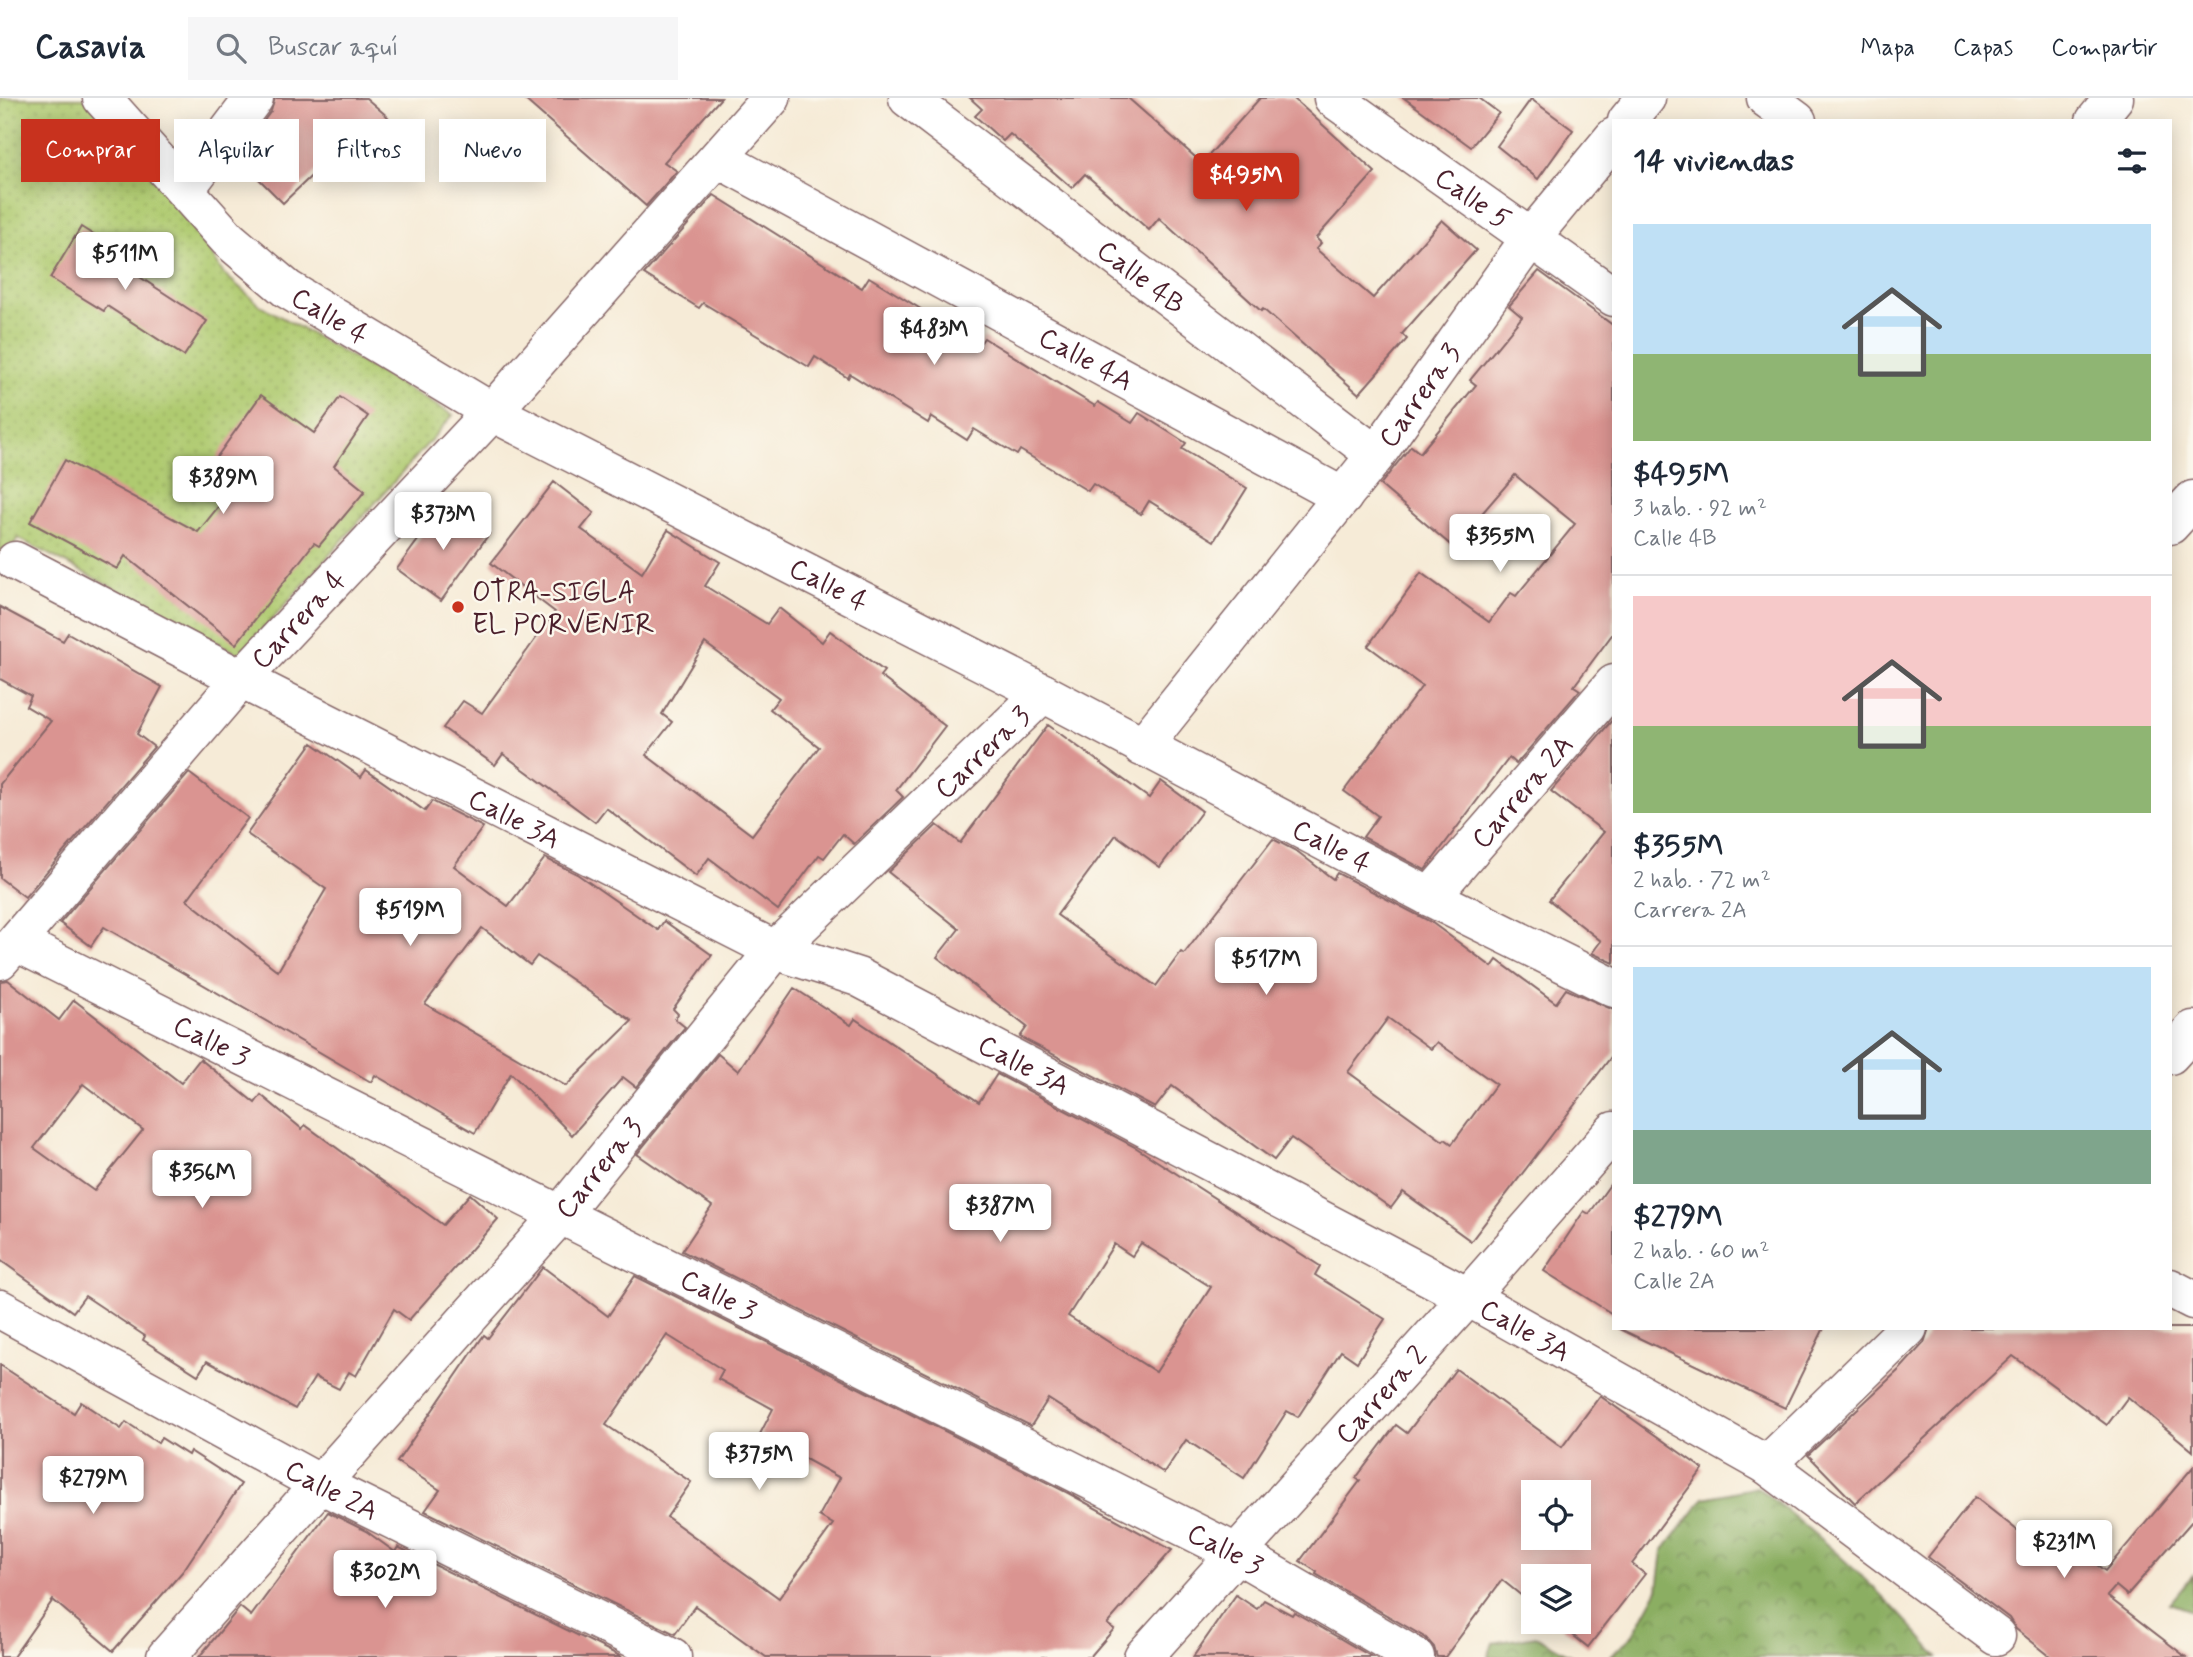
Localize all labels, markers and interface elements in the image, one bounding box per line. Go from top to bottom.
search box [188,17,678,80]
text: Casavia [35,26,146,70]
icon: search [212,29,250,67]
text: Buscar aquí [268,31,399,65]
text: Mapa [1860,33,1915,64]
text: Capas [1953,33,2013,64]
text: Compartir [2051,33,2158,64]
chip: Comprar [21,119,160,182]
chip: Alquilar [174,119,299,182]
chip: Filtros [313,119,425,182]
chip: Nuevo [439,119,546,182]
text: 14 viviendas [1633,142,1794,181]
icon: filters [2113,142,2151,180]
pin: $495M [1197,153,1295,213]
street label: Calle 5 [1427,160,1517,239]
text: $495M [1209,161,1283,191]
pin: $511M [76,232,174,292]
street label: Calle 4B [1089,233,1192,324]
text: $511M [92,240,158,270]
icon: home [1829,269,1955,395]
street label: Calle 4 [283,280,375,355]
pin: $483M [885,308,983,367]
text: $483M [899,315,969,345]
street label: Calle 4A [1032,320,1139,401]
street label: Carrera 3 [1371,337,1471,456]
text: $495M [1633,455,1729,494]
pin: $389M [174,456,272,516]
text: $389M [189,464,257,494]
pin: $373M [394,492,492,552]
text: 3 hab. · 92 m² [1633,494,1767,524]
text: $373M [410,500,476,530]
pin: $355M [1451,514,1549,574]
text: $355M [1465,522,1535,552]
text: Calle 4B [1633,524,1717,554]
street label: Calle 4 [782,551,874,622]
street label: Carrera 4 [244,563,355,678]
place label: OTRA-SIGLA EL PORVENIR [472,575,654,644]
marker: OTRA-SIGLA EL PORVENIR [450,599,466,615]
icon: home [1829,641,1955,767]
street label: Carrera 3 [928,698,1040,808]
street label: Carrera 2A [1464,728,1583,857]
street label: Calle 3A [461,781,566,859]
street label: Calle 4 [1285,812,1377,884]
text: $355M [1633,827,1723,866]
text: 2 hab. · 72 m² [1633,866,1771,896]
pin: $519M [361,888,459,948]
text: $519M [375,896,445,926]
text: Carrera 2A [1633,896,1747,926]
pin: $517M [1217,937,1315,997]
text: $517M [1231,945,1301,975]
street label: Calle 3 [166,1008,255,1077]
icon: home [1829,1012,1955,1138]
street label: Calle 3A [971,1027,1076,1106]
street label: Carrera 3 [548,1111,653,1227]
pin: $356M [153,1150,251,1210]
text: $356M [168,1158,236,1188]
pin: $387M [951,1184,1049,1244]
text: $387M [965,1192,1035,1222]
text: $279M [1633,1198,1723,1237]
text: 2 hab. · 60 m² [1633,1237,1769,1267]
street label: Calle 3 [673,1262,762,1331]
text: Calle 2A [1633,1267,1715,1297]
street label: Calle 3A [1472,1291,1577,1372]
street label: Carrera 2 [1328,1339,1436,1453]
pin: $375M [710,1432,808,1492]
text: $375M [725,1440,793,1470]
street label: Calle 2A [278,1452,384,1531]
pin: $279M [44,1456,142,1516]
text: $279M [59,1464,127,1494]
map controls [1521,1480,1591,1634]
button: locate [1521,1480,1591,1550]
street label: Calle 3 [1180,1516,1269,1586]
pin: $231M [2015,1520,2113,1580]
text: $231M [2032,1528,2096,1558]
pin: $302M [336,1550,434,1610]
text: $302M [350,1558,420,1588]
button: layers [1521,1564,1591,1634]

